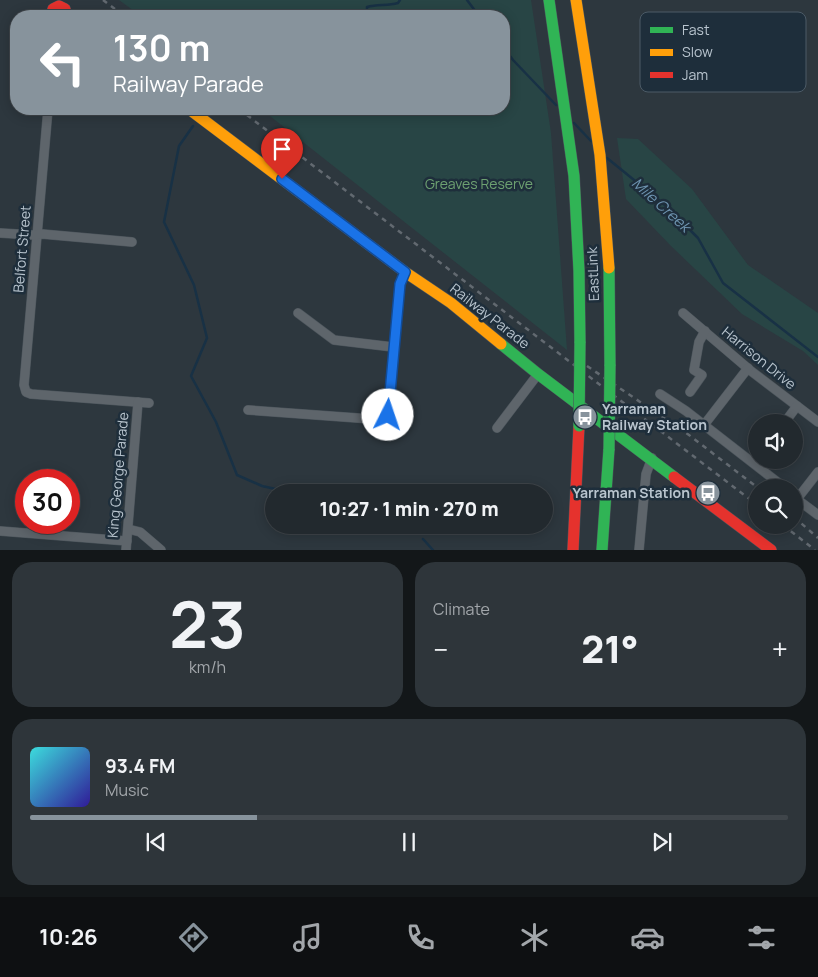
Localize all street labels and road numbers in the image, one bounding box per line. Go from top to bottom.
street label: Belfort Street [8,204,35,293]
street label: EastLink [582,245,603,302]
street label: Railway Parade [447,279,534,353]
street label: Harrison Drive [718,322,800,393]
street label: King George Parade [103,411,132,539]

